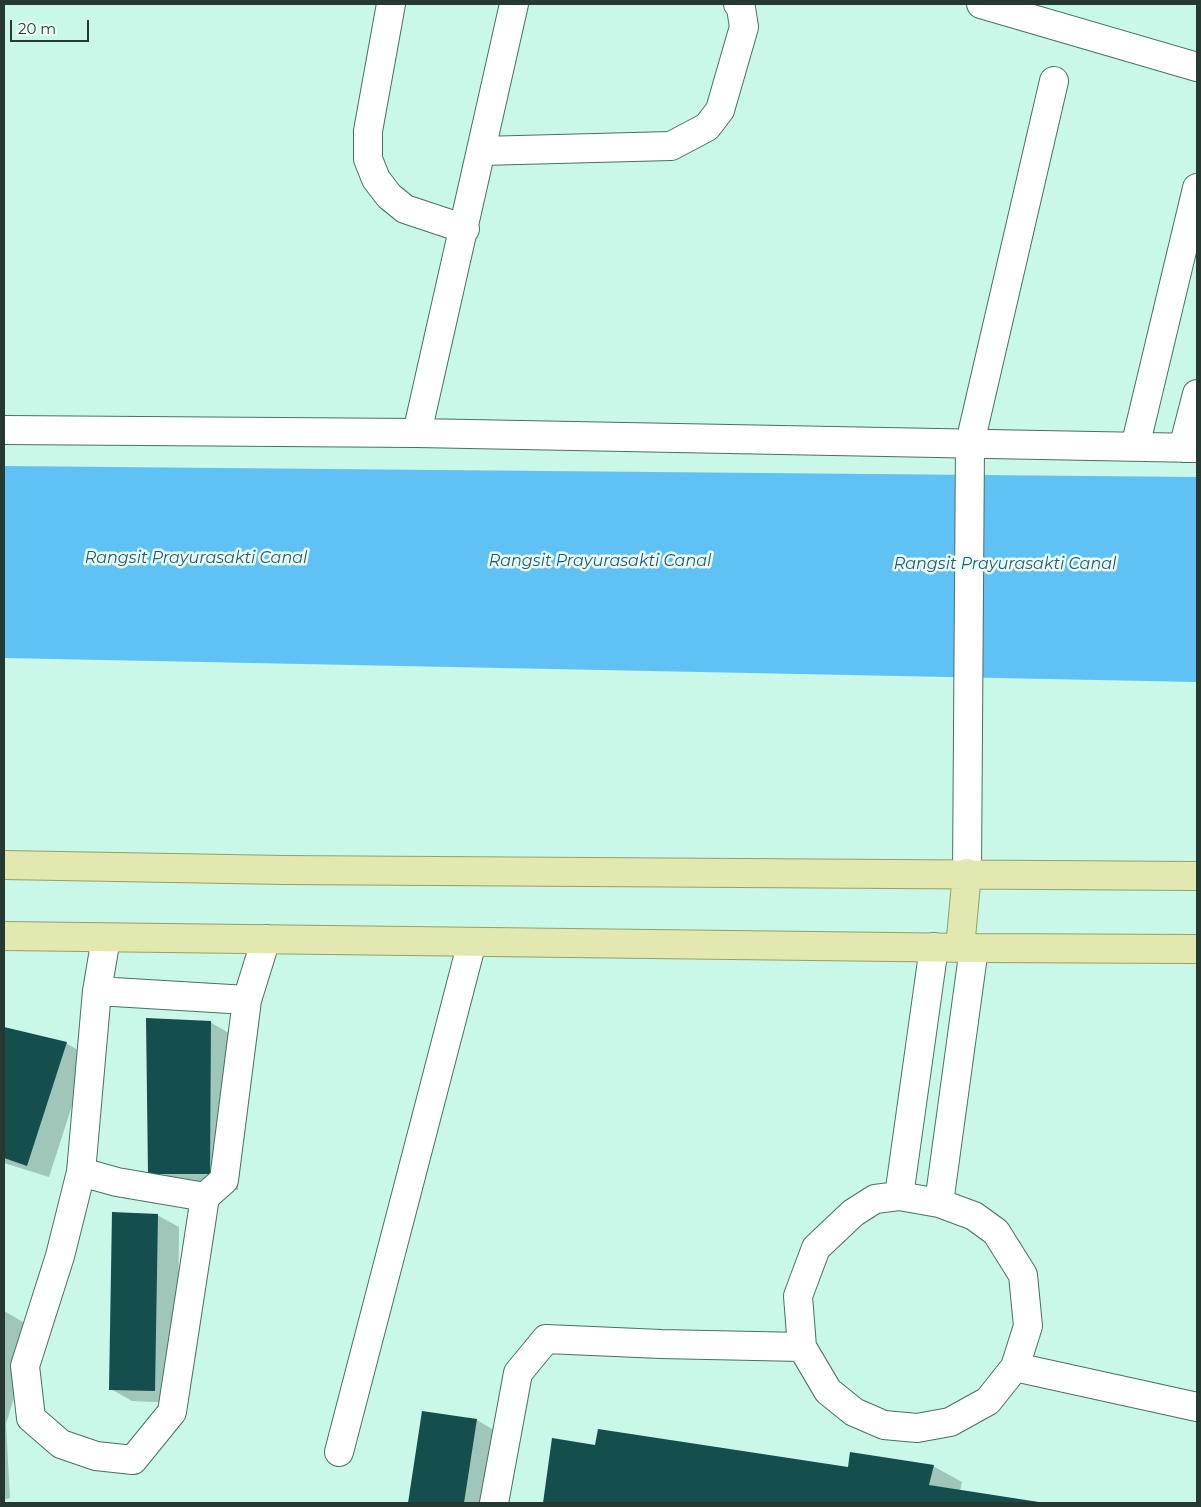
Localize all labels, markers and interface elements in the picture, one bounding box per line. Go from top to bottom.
scale bar [12,10,91,42]
text: 20 m [18,19,56,38]
water label: Rangsit Prayurasakti Canal [85,548,307,568]
water label: Rangsit Prayurasakti Canal [489,551,711,571]
water label: Rangsit Prayurasakti Canal [894,554,1116,574]

